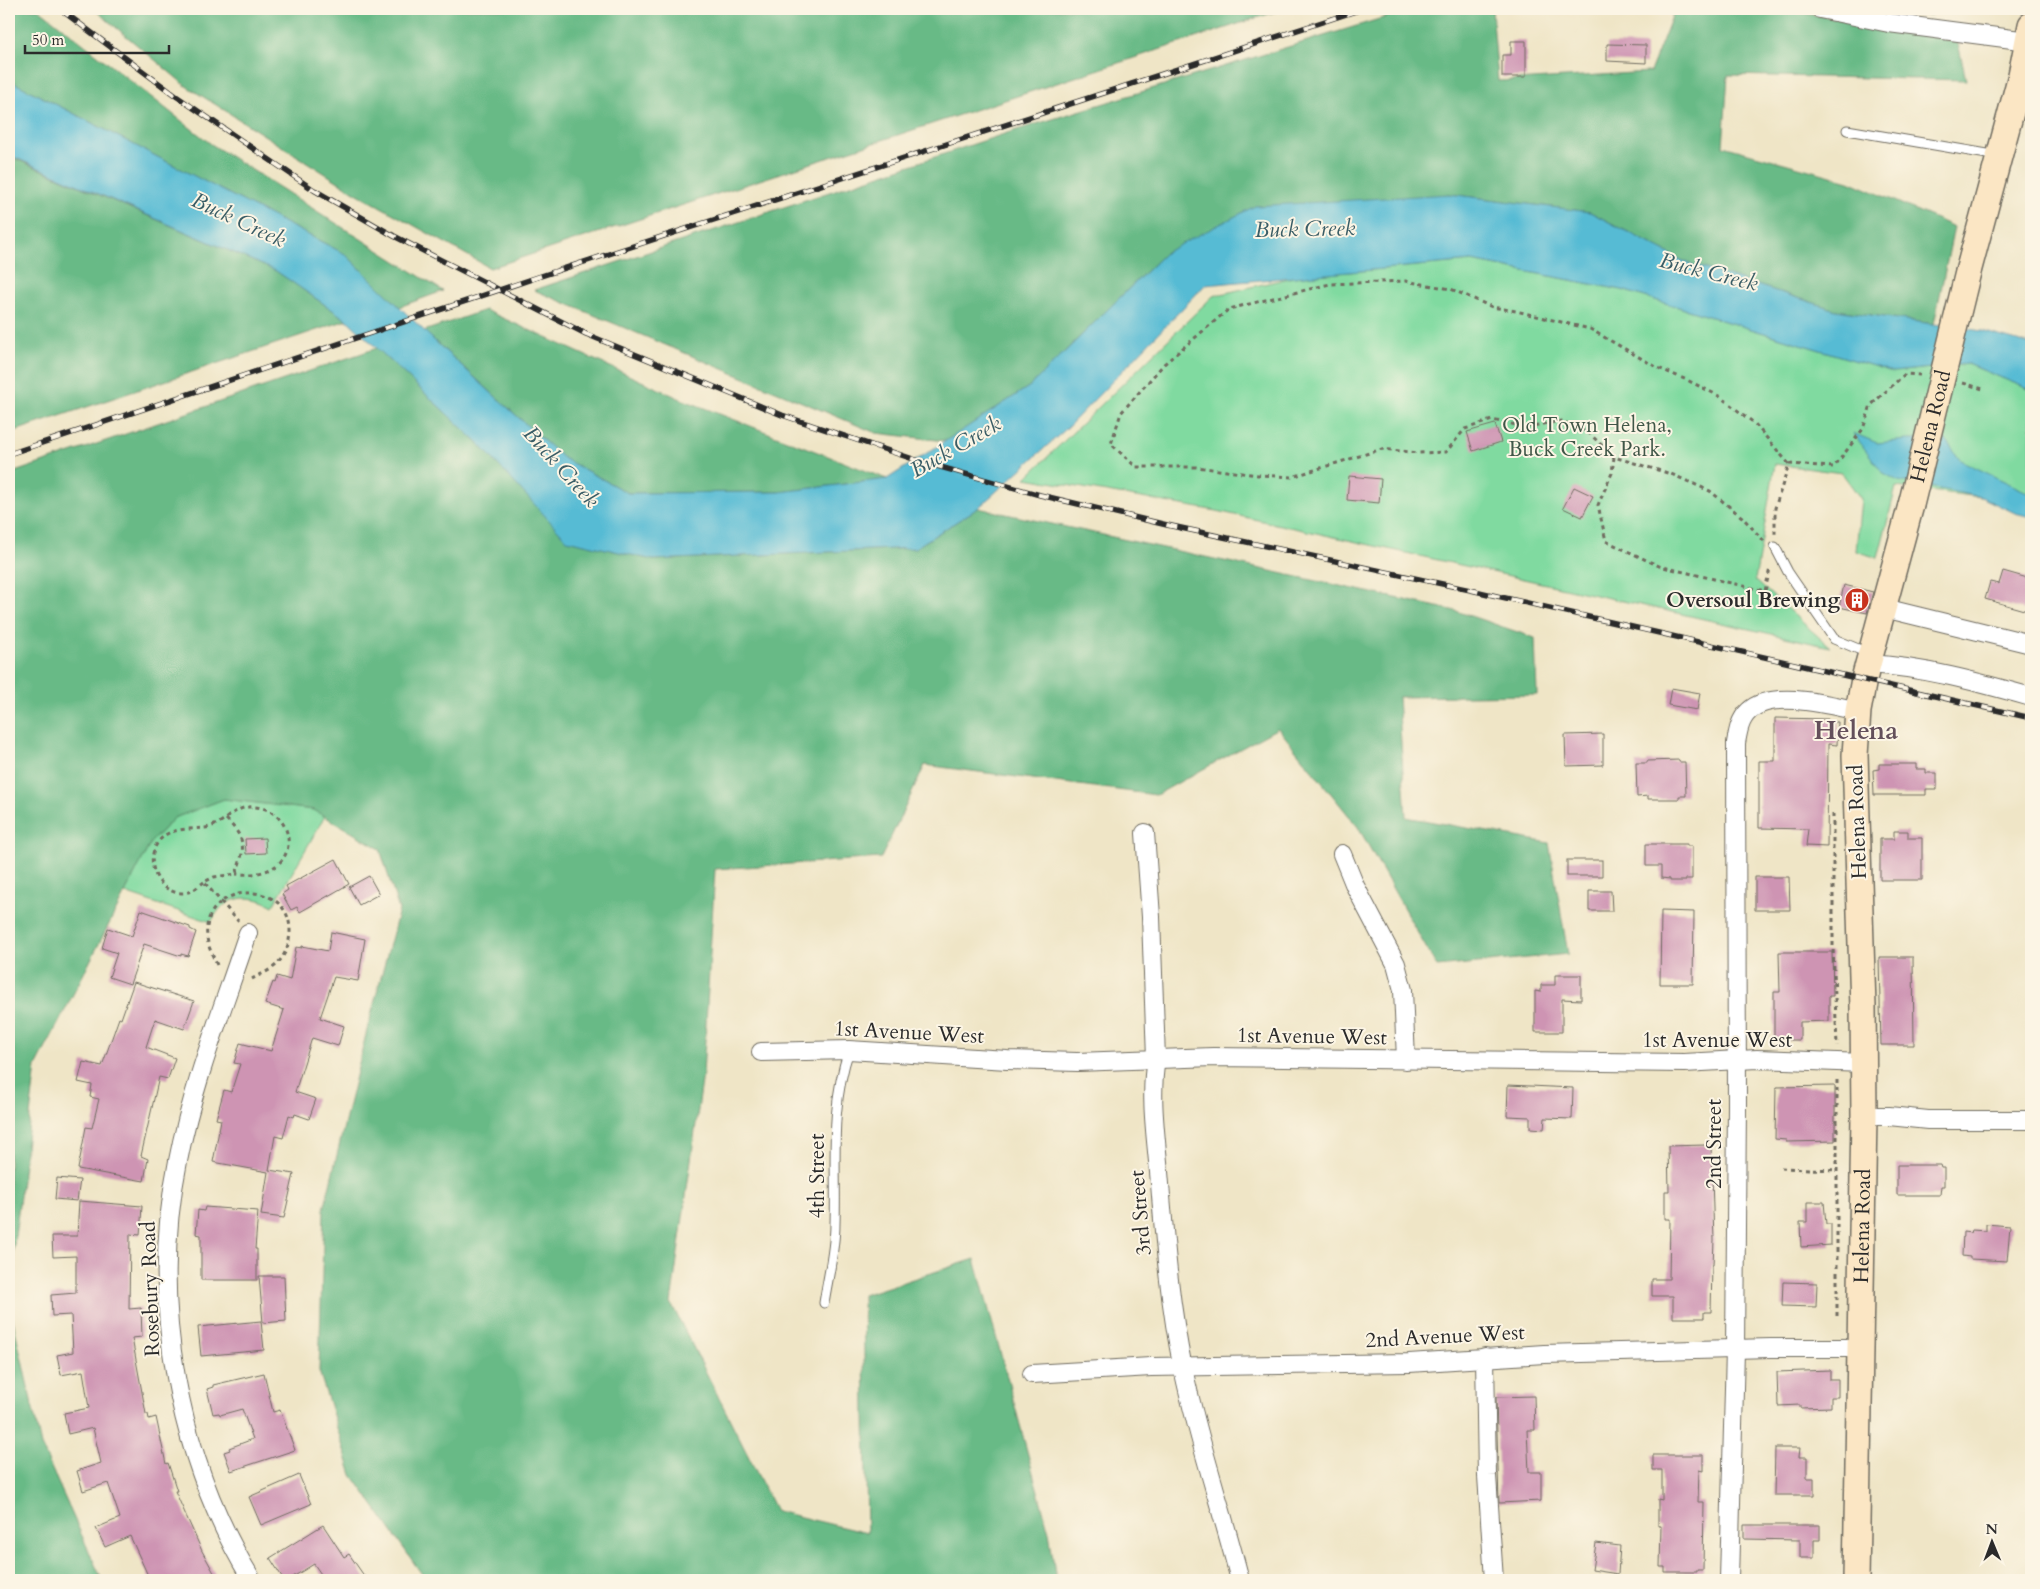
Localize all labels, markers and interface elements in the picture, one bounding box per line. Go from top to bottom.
scale bar [25,22,169,54]
text: 50 m [32,30,64,50]
water label: Buck Creek [187,185,291,255]
water label: Buck Creek [1254,213,1356,245]
water label: Buck Creek [1656,245,1761,299]
street label: Helena Road [1903,367,1958,486]
water label: Buck Creek [904,409,1007,485]
park label: Old Town Helena, Buck Creek Park. [1502,411,1672,464]
water label: Buck Creek [516,419,606,514]
place label: Oversoul Brewing [1666,586,1840,615]
building icon: Oversoul Brewing [1844,587,1870,613]
district label: Helena [1814,713,1898,748]
street label: Helena Road [1841,764,1874,880]
street label: 1st Avenue West [833,1014,985,1051]
street label: 1st Avenue West [1237,1021,1388,1052]
street label: 1st Avenue West [1642,1026,1792,1055]
street label: 2nd Street [1700,1099,1729,1189]
street label: 4th Street [803,1133,832,1219]
street label: Helena Road [1847,1168,1878,1284]
street label: 3rd Street [1122,1169,1159,1257]
street label: Rosebury Road [134,1221,167,1357]
street label: 2nd Avenue West [1365,1318,1526,1355]
north arrow [1968,1516,2018,1566]
text: N [1986,1520,1998,1539]

